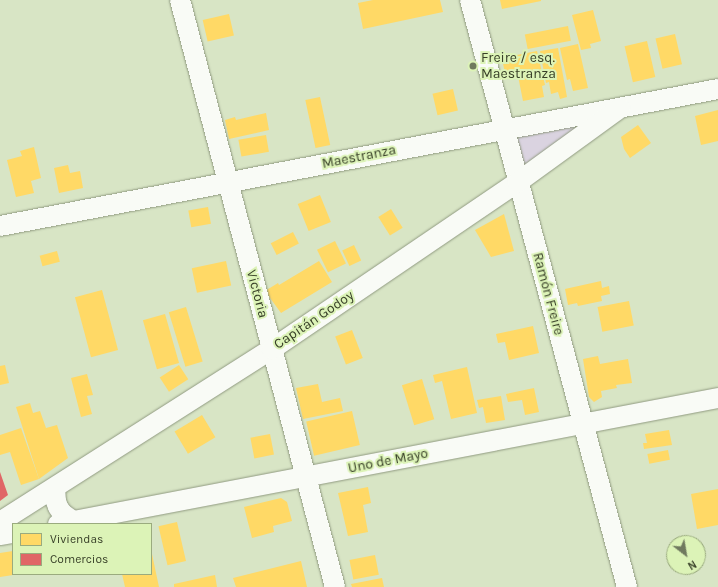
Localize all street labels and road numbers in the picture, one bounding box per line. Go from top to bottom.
street label: Maestranza [321,142,397,172]
street label: Ramón Freire [529,251,567,337]
street label: Victoria [243,268,271,320]
street label: Capitán Godoy [271,287,357,353]
street label: Uno de Mayo [347,445,429,477]

